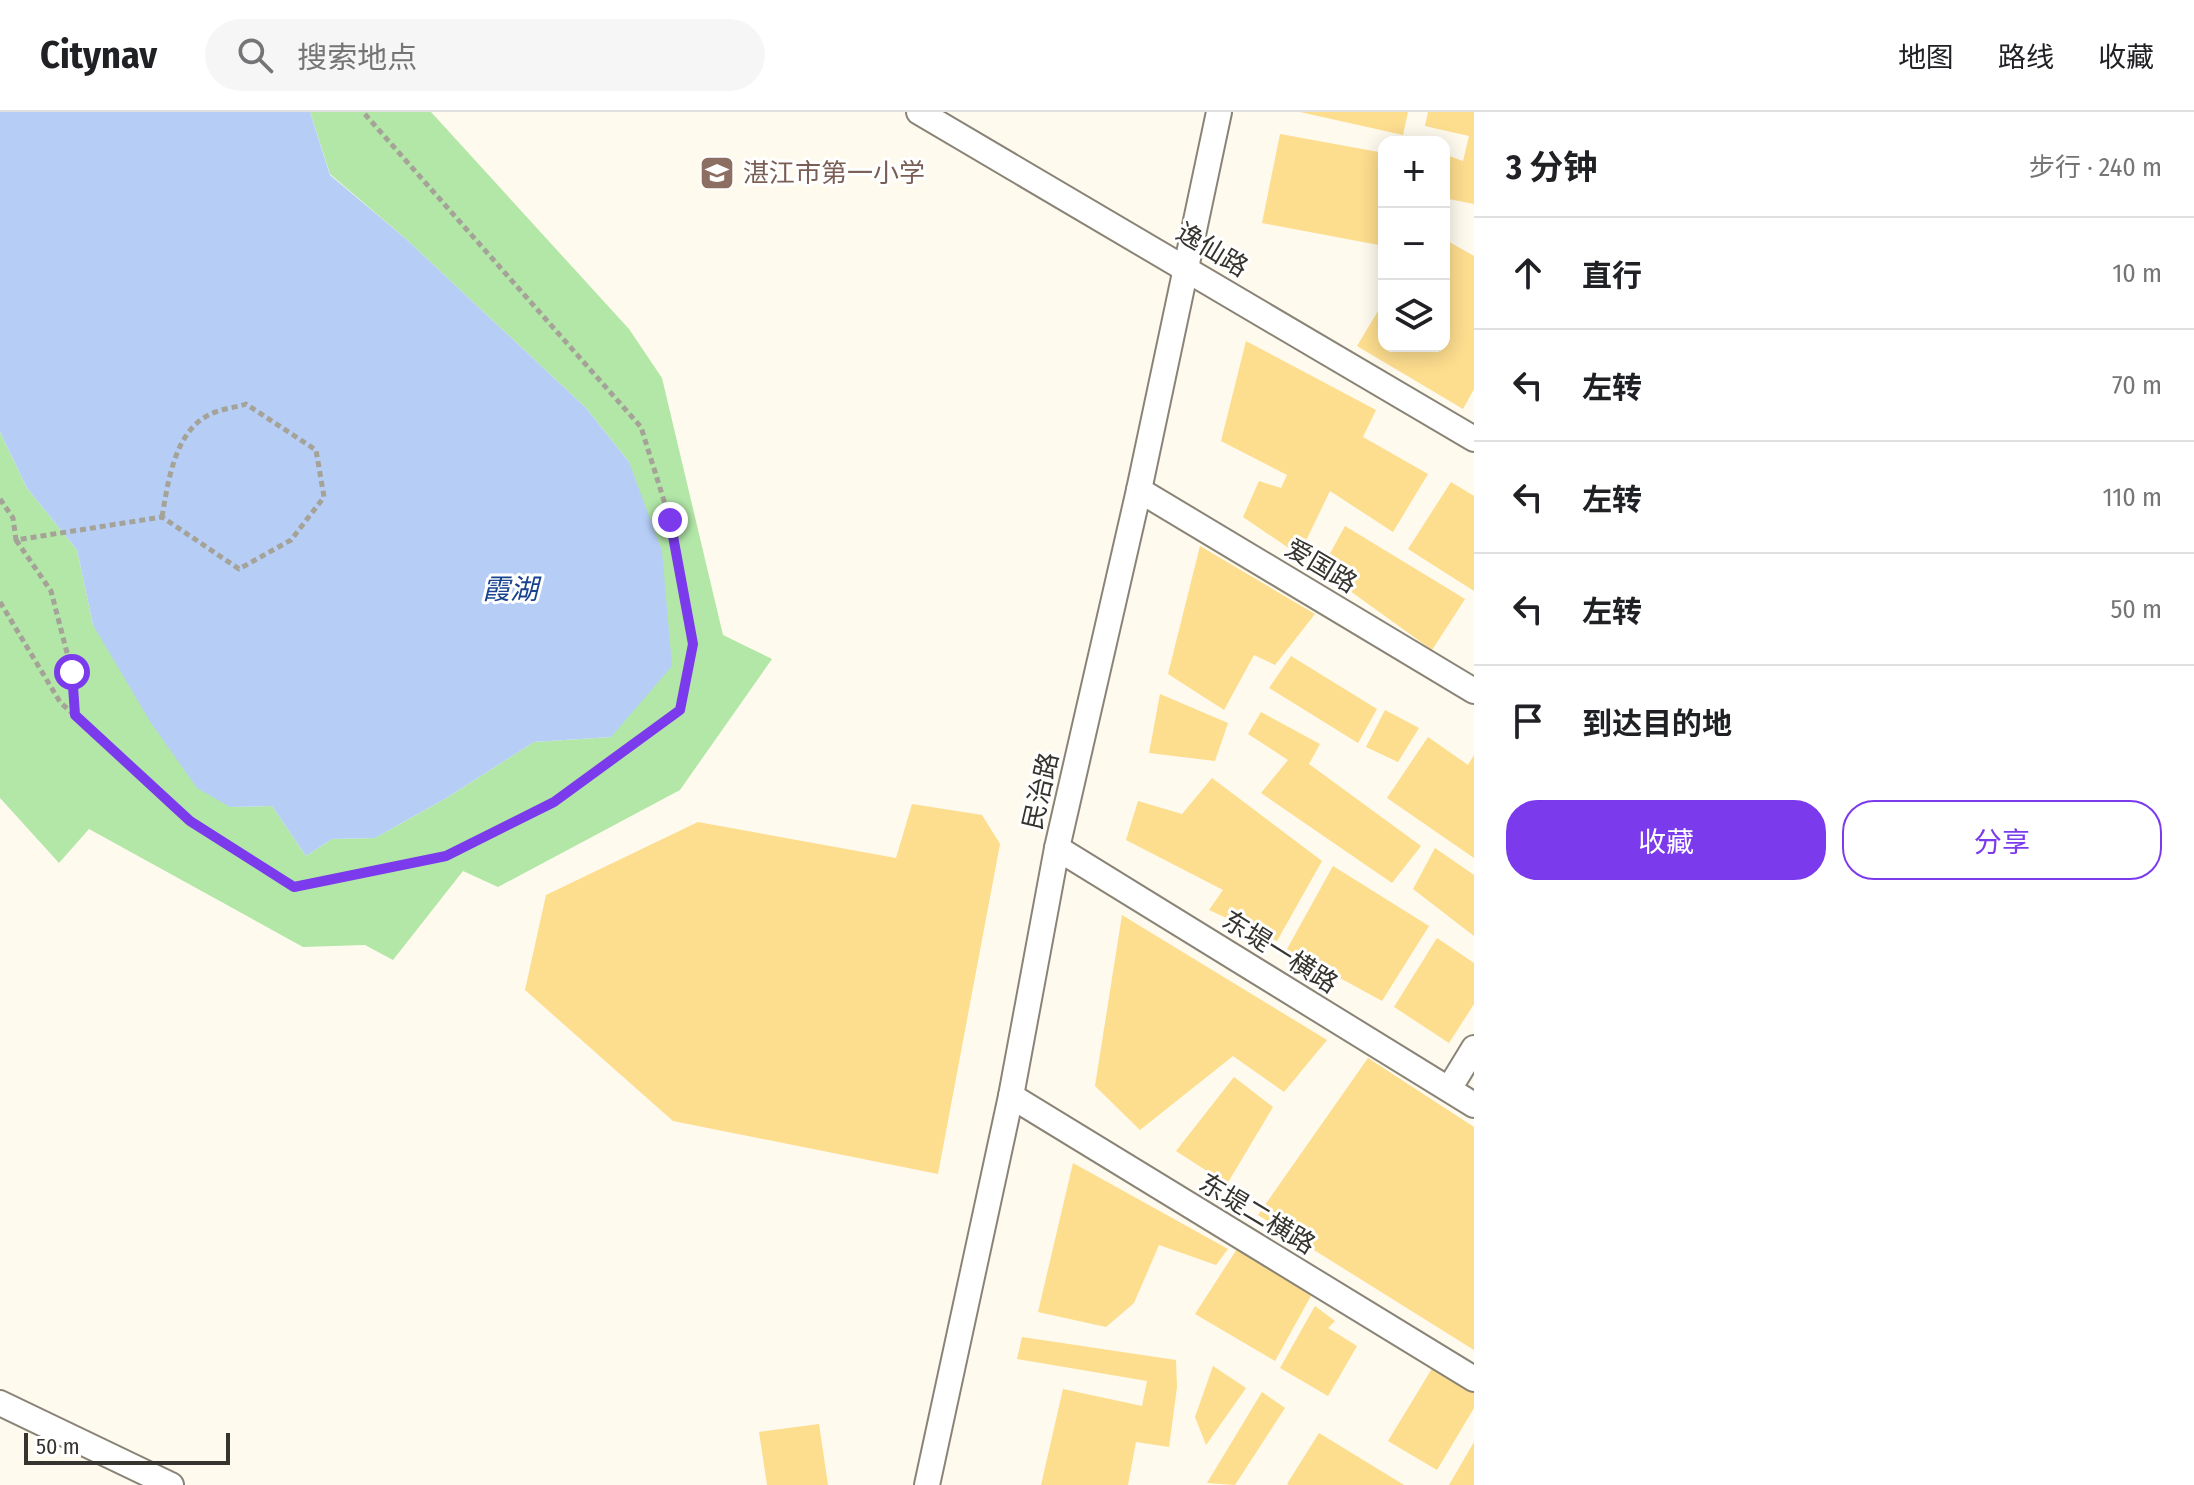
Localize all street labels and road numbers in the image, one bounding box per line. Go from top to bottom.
street label: 逸仙路 [1171,217,1253,283]
street label: 爱国路 [1280,533,1362,599]
street label: 民治路 [1017,750,1065,832]
street label: 东堤一横路 [1217,904,1343,1000]
street label: 东堤二横路 [1193,1167,1321,1261]

